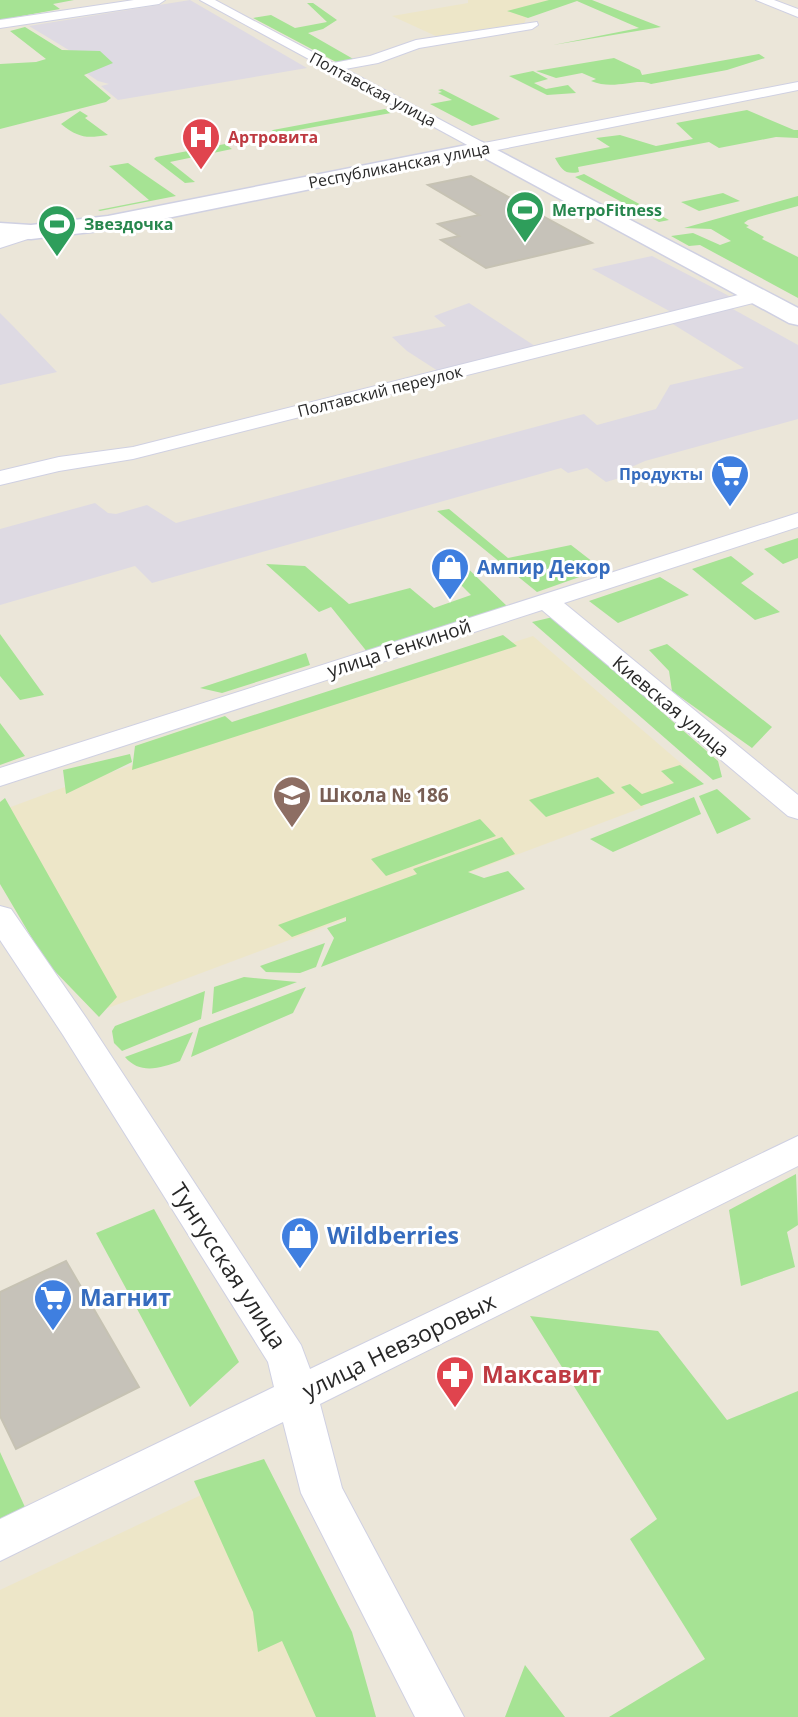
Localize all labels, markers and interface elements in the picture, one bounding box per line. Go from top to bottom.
street label: Полтавская улица [306,46,440,132]
hospital icon: Артровита [180,116,222,171]
place label: Артровита [228,126,318,148]
street label: Республиканская улица [306,137,492,193]
sports icon: МетроFitness [504,189,546,244]
place label: МетроFitness [552,199,662,221]
sports icon: Звездочка [36,203,78,258]
place label: Звездочка [84,213,173,235]
street label: Полтавский переулок [295,360,465,422]
supermarket icon: Продукты [709,453,751,508]
place label: Продукты [619,463,703,485]
shop icon: Ампир Декор [429,546,471,601]
place label: Ампир Декор [477,554,610,580]
street label: улица Генкиной [324,612,474,684]
street label: Киевская улица [607,649,735,763]
school or university icon: Школа № 186 [271,774,313,829]
place label: Школа № 186 [319,782,449,808]
street label: Тунгусская улица [163,1176,295,1355]
shop icon: Wildberries [279,1215,321,1270]
place label: Wildberries [327,1219,459,1251]
supermarket icon: Магнит [32,1277,74,1332]
place label: Магнит [80,1281,171,1313]
street label: улица Невзоровых [297,1284,501,1406]
pharmacy icon: Максавит [434,1354,476,1409]
place label: Максавит [482,1358,602,1390]

